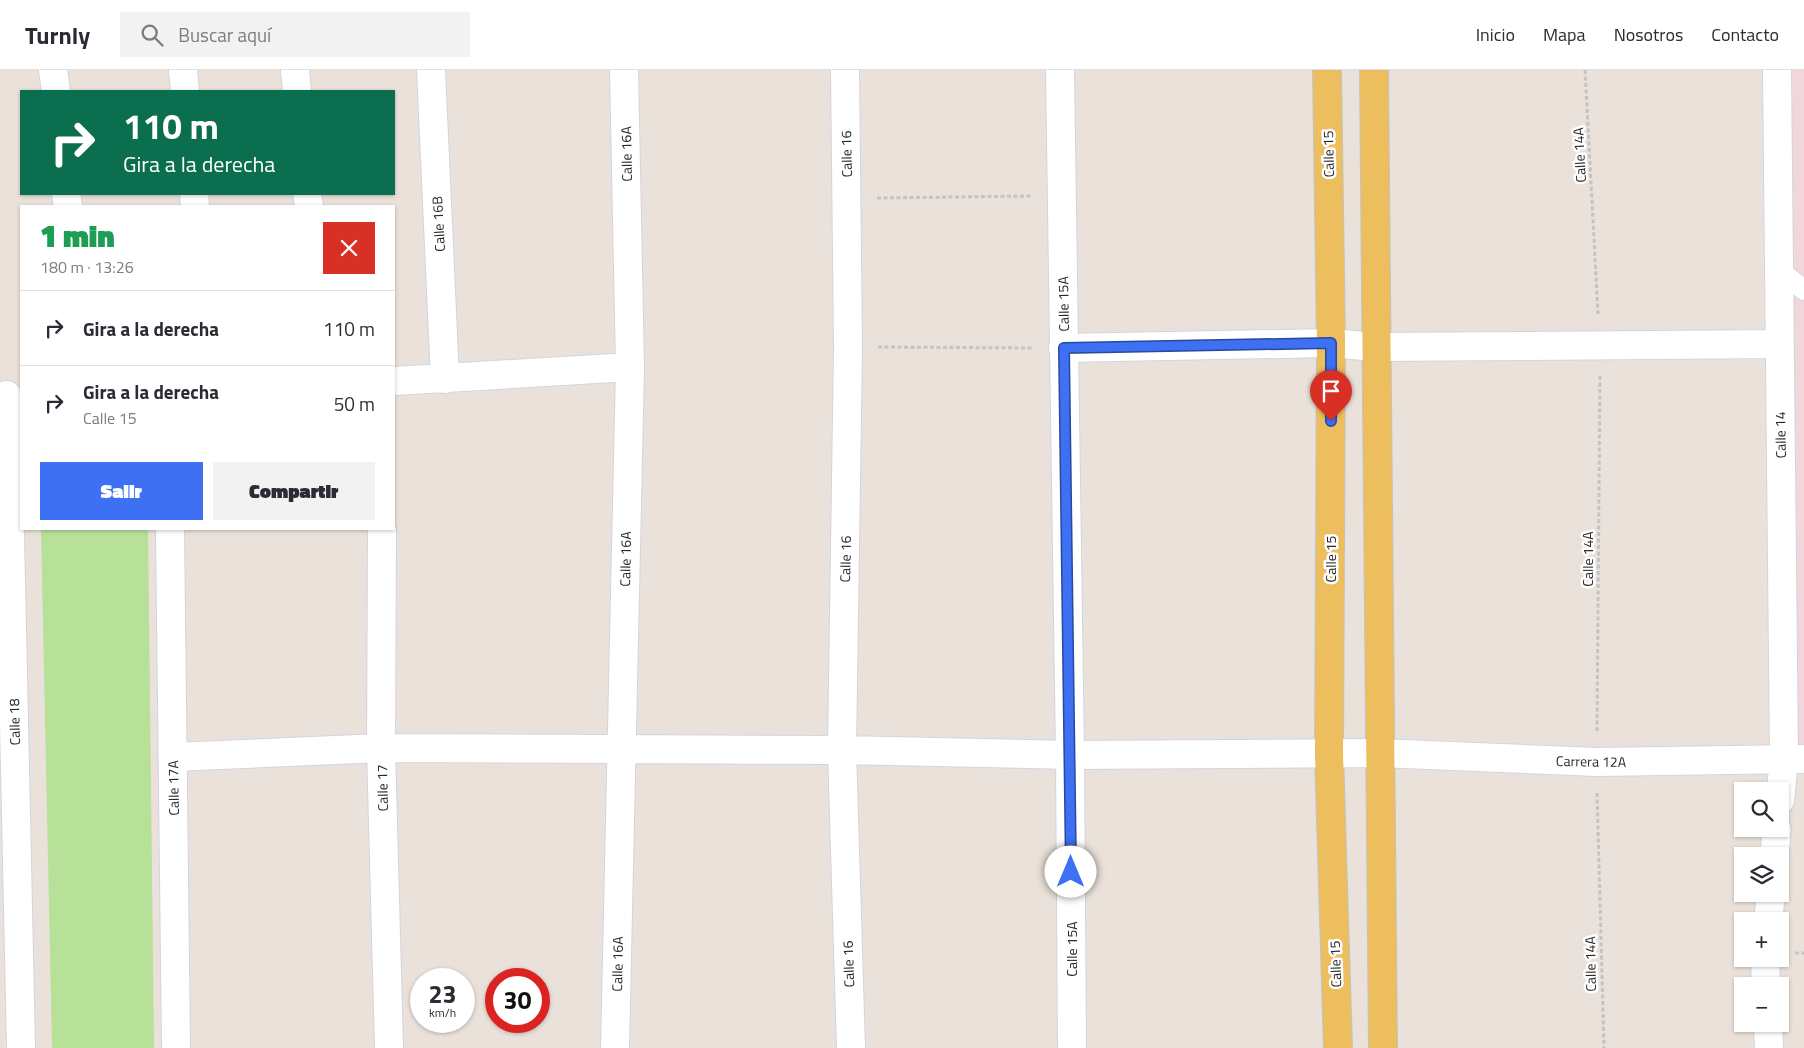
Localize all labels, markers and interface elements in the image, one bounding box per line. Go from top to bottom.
search box [120,12,470,57]
text: Turnly [25,17,90,53]
text: Buscar aquí [178,20,271,49]
icon: search [138,21,166,49]
text: Inicio [1476,21,1515,48]
text: Mapa [1543,21,1586,48]
text: Nosotros [1614,21,1683,48]
text: Contacto [1711,21,1779,48]
text: 110 m [123,99,219,153]
icon: right [40,110,105,175]
street label: Calle 16A [615,126,637,182]
street label: Calle 14A [1567,126,1591,183]
street label: Calle 16 [835,130,857,178]
street label: Calle 15 [1317,130,1339,178]
text: Gira a la derecha [123,147,275,181]
street label: Calle 16B [426,196,450,252]
text: 1 min [40,213,115,259]
button: close [323,222,375,274]
text: 180 m · 13:26 [40,255,134,279]
street label: Calle 15A [1052,276,1074,332]
icon: right [40,314,68,342]
text: Gira a la derecha [83,314,219,343]
text: 110 m [323,314,375,343]
pin [1310,370,1352,421]
text: Gira a la derecha [83,377,219,406]
icon: arrive [1317,377,1345,405]
icon: right [40,389,68,417]
text: 50 m [334,389,375,418]
text: Calle 15 [83,406,137,430]
street label: Calle 14 [1769,411,1791,459]
button: Salir [40,462,203,520]
button: Compartir [213,462,375,520]
street label: Calle 16A [614,531,636,587]
street label: Calle 14A [1577,531,1598,587]
street label: Calle 16 [834,535,856,583]
street label: Calle 15 [1320,535,1341,582]
street label: Calle 18 [3,698,25,746]
street label: Carrera 12A [1556,750,1627,772]
street label: Calle 17A [162,760,184,816]
street label: Calle 17 [371,764,393,812]
map controls [1734,782,1789,1032]
button: search [1734,782,1789,837]
position arrow [1044,845,1096,897]
button: layers [1734,847,1789,902]
button: + [1734,912,1789,967]
street label: Calle 15A [1061,921,1082,977]
street label: Calle 16A [606,936,628,992]
street label: Calle 14A [1579,936,1601,992]
street label: Calle 16 [837,940,859,988]
street label: Calle 15 [1324,940,1346,988]
speed limit sign: 30 [485,968,550,1033]
text: 23 [428,975,457,1013]
button: − [1734,977,1789,1032]
text: km/h [429,1003,456,1022]

